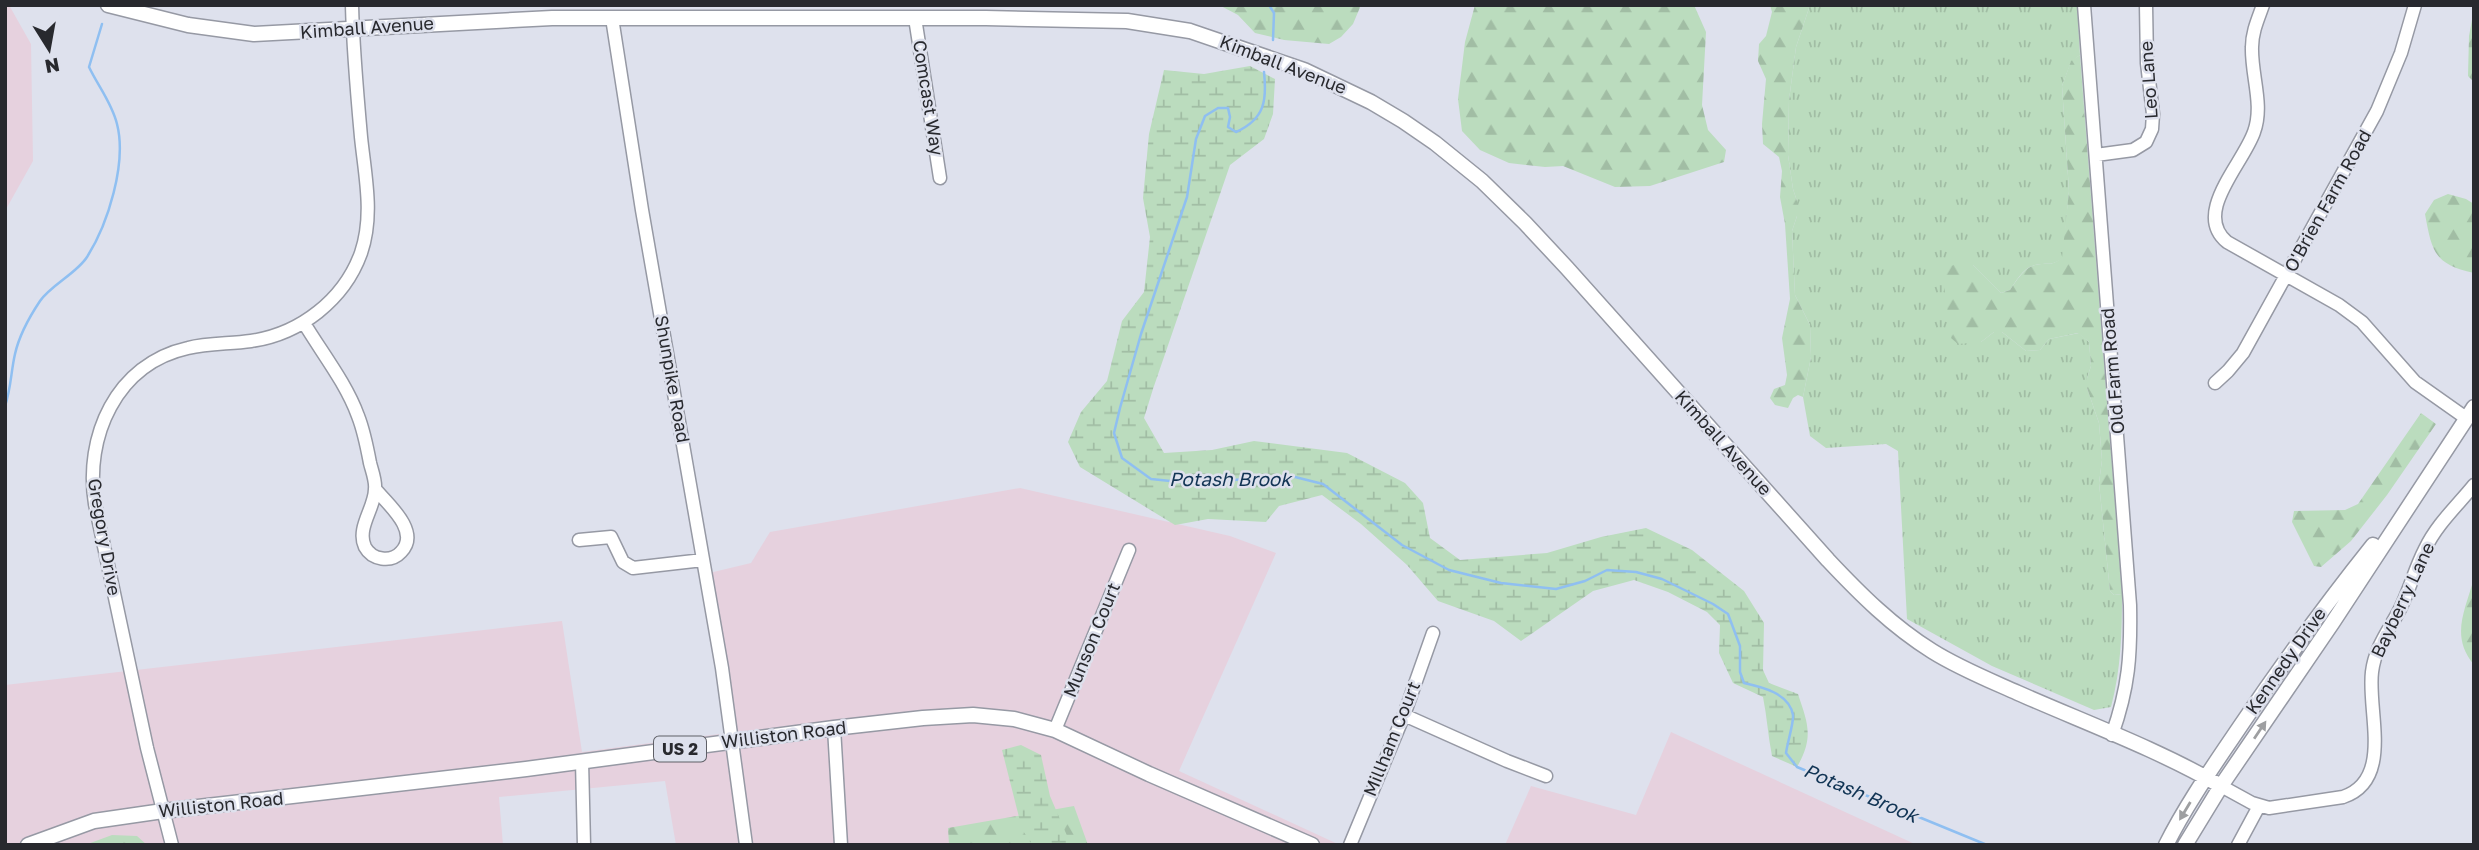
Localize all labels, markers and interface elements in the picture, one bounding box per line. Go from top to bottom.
street label: Kimball Avenue [299,11,435,43]
north arrow [14,14,84,84]
street label: Kimball Avenue [1217,30,1350,98]
street label: Comcast Way [909,39,949,157]
street label: Leo Lane [2134,40,2162,120]
text: N [43,54,62,79]
street label: O'Brien Farm Road [2279,126,2375,275]
street label: Old Farm Road [2096,307,2128,435]
street label: Shunpike Road [651,313,695,444]
street label: Kimball Avenue [1671,385,1777,499]
water label: Potash Brook [1169,467,1293,490]
street label: Gregory Drive [84,477,126,597]
street label: Bayberry Lane [2366,538,2438,661]
street label: Munson Court [1058,579,1124,700]
street label: Kennedy Drive [2240,603,2330,718]
street label: Millham Court [1358,678,1424,799]
street label: Williston Road [720,715,848,753]
one-way arrow [2253,721,2267,739]
road number: US 2 [654,736,706,762]
water label: Potash Brook [1801,758,1924,828]
street label: Williston Road [157,786,285,822]
one-way arrow [2179,801,2191,820]

